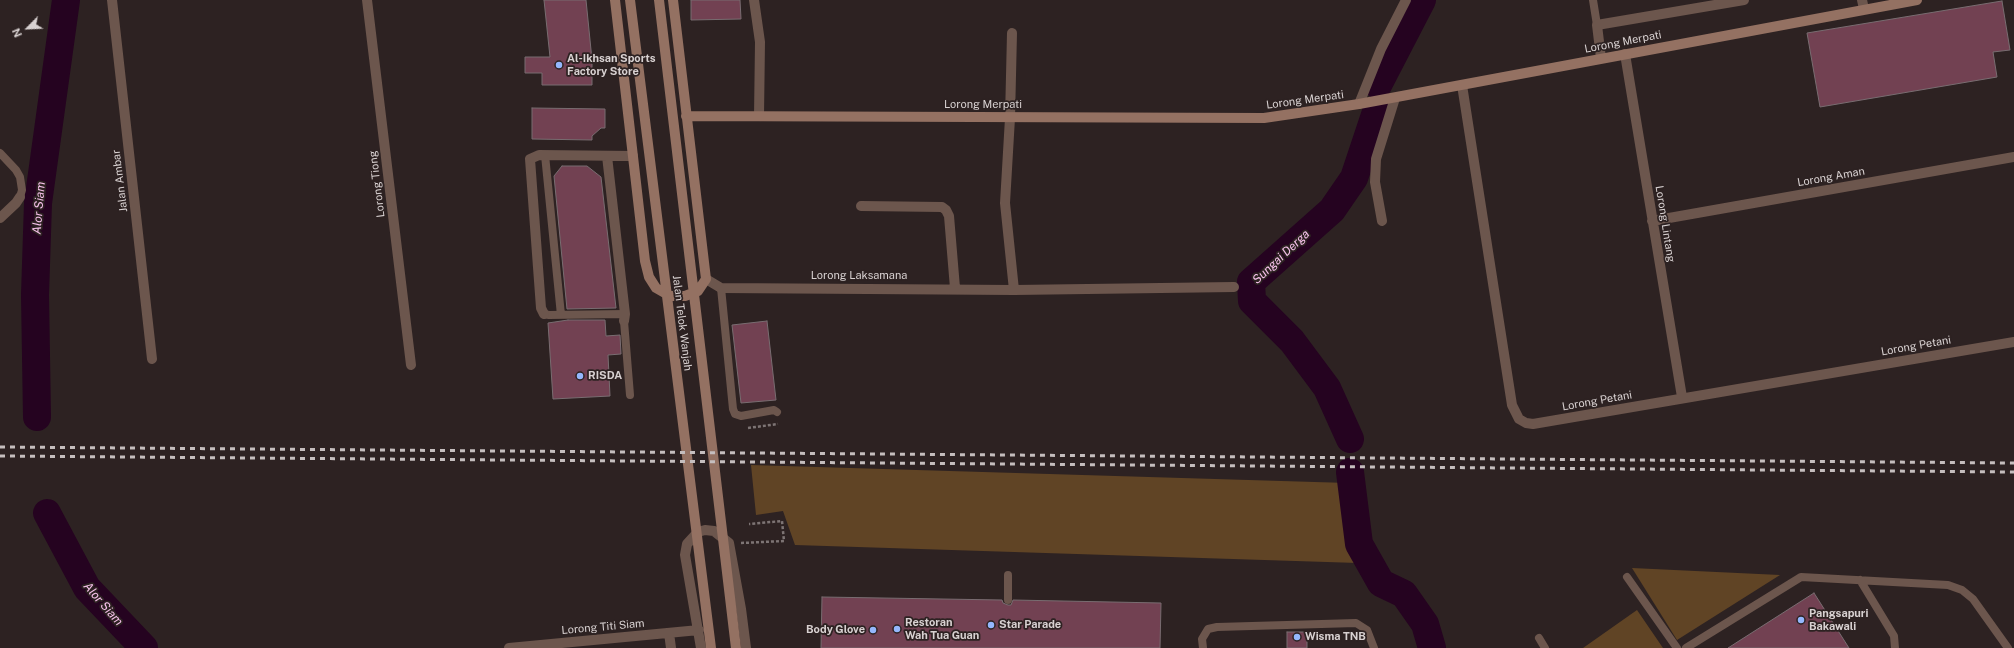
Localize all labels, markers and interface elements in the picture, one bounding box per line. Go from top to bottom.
north arrow [8,8,48,48]
text: N [10,27,24,39]
street label: Lorong Merpati [1583,28,1663,56]
place label: Al-Ikhsan Sports Factory Store [567,52,655,78]
marker: Al-Ikhsan Sports Factory Store [554,60,564,70]
street label: Lorong Merpati [1265,88,1345,112]
street label: Lorong Merpati [944,98,1022,112]
street label: Jalan Ambar [110,149,130,213]
street label: Lorong Tiong [366,150,388,218]
street label: Lorong Aman [1796,165,1866,189]
water label: Alor Siam [30,181,48,235]
street label: Lorong Lintang [1652,185,1678,263]
water label: Sungai Derga [1249,227,1313,287]
street label: Lorong Laksamana [811,269,907,283]
street label: Jalan Telok Wanjah [670,274,694,372]
street label: Lorong Petani [1880,333,1952,359]
place label: RISDA [588,369,622,383]
marker: RISDA [575,371,585,381]
street label: Lorong Petani [1561,388,1633,414]
water label: Alor Siam [80,579,126,629]
place label: Pangsapuri Bakawali [1809,607,1868,633]
marker: Pangsapuri Bakawali [1796,615,1806,625]
place label: Restoran Wah Tua Guan [905,616,979,642]
street label: Lorong Titi Siam [561,617,645,637]
place label: Star Parade [999,618,1061,632]
marker: Star Parade [986,620,996,630]
place label: Body Glove [806,623,865,637]
marker: Restoran Wah Tua Guan [892,624,902,634]
marker: Body Glove [868,625,878,635]
place label: Wisma TNB [1305,630,1366,644]
marker: Wisma TNB [1292,632,1302,642]

